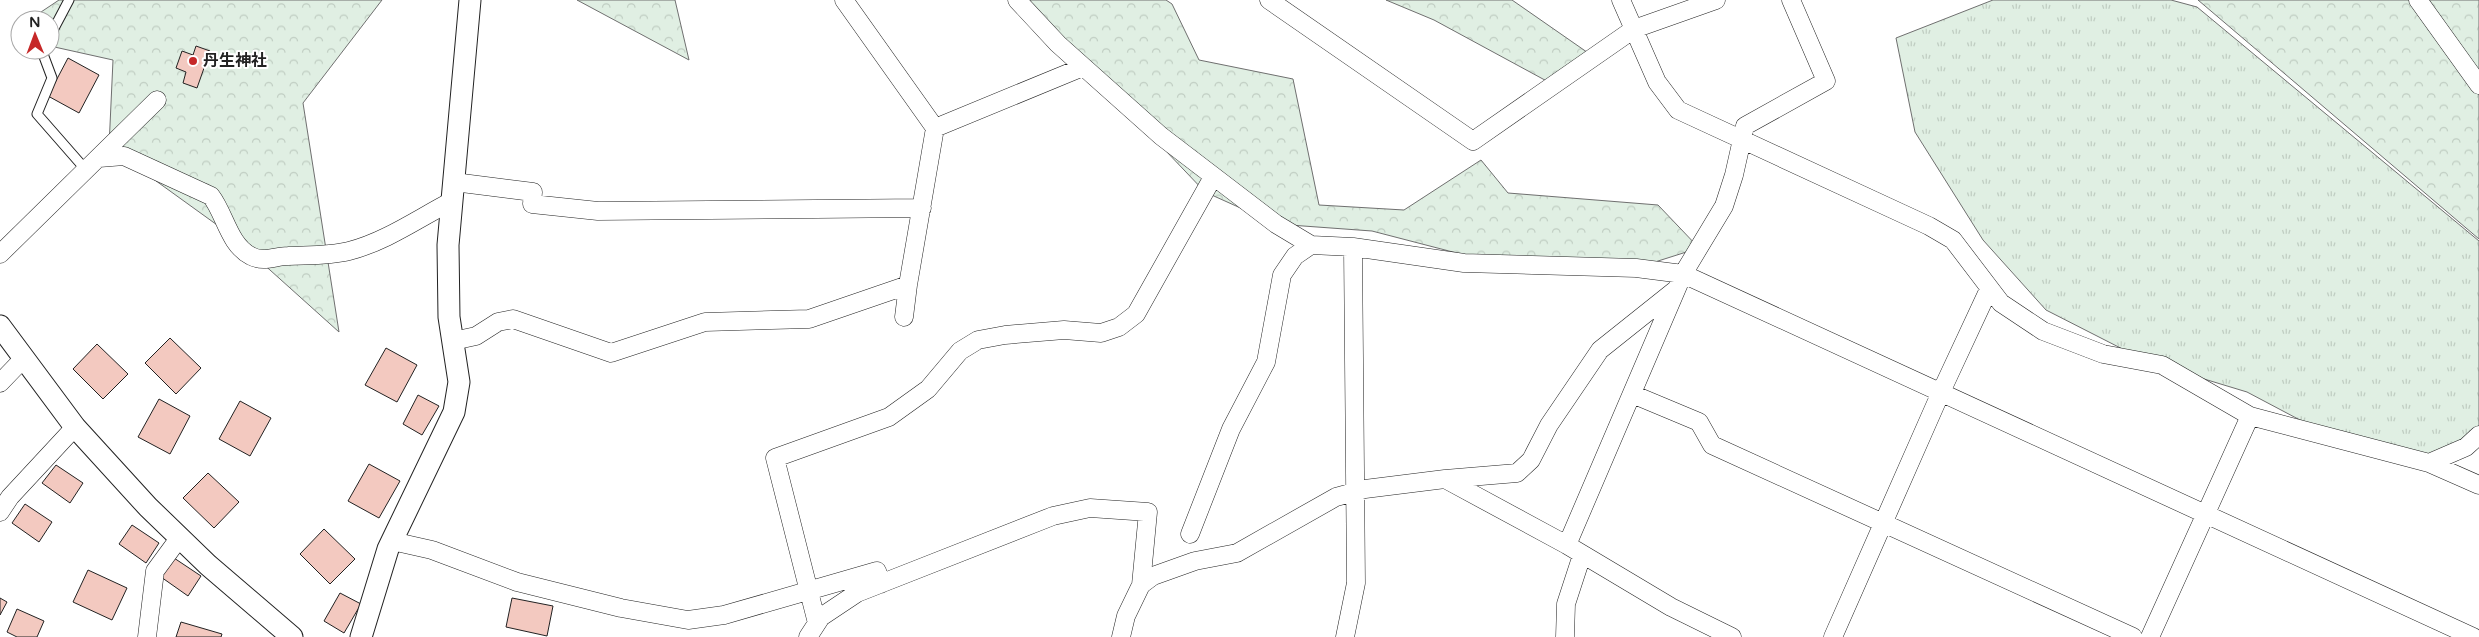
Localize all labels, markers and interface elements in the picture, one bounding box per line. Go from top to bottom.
north arrow [10,10,60,60]
text: N [29,14,41,31]
place label: 丹生神社 [203,51,267,71]
marker: 丹生神社 [187,55,199,67]

